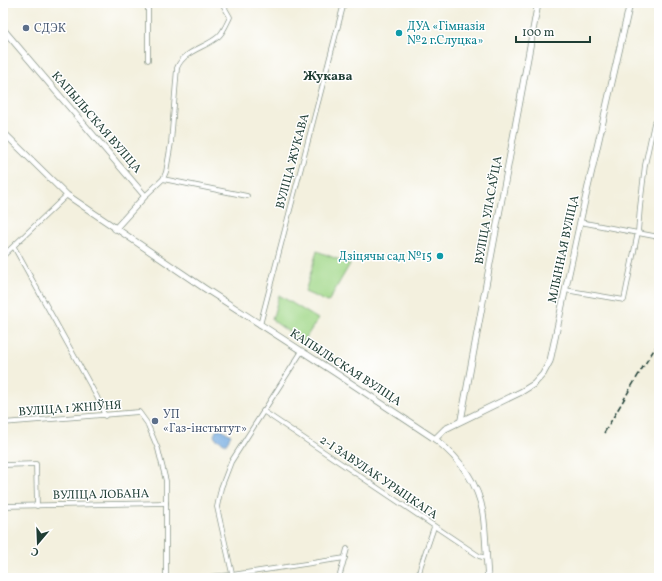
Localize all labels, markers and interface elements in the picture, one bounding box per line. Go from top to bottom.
scale bar [516,18,590,44]
place label: ДУА «Гімназія №2 г.Слуцка» [407,19,485,49]
place label: СДЭК [34,21,66,37]
marker: СДЭК [21,23,31,33]
text: 100 m [522,25,555,41]
marker: ДУА «Гімназія №2 г.Слуцка» [394,28,404,38]
street label: КАПЫЛЬСКАЯ ВУЛІЦА [48,68,145,177]
district label: Жукава [303,68,353,86]
street label: ВУЛІЦА ЖУКАВА [273,111,314,211]
street label: ВУЛІЦА УЛАСАЎЦА [471,154,507,266]
street label: МЛЫННАЯ ВУЛІЦА [545,193,583,305]
place label: Дзіцячы сад №15 [339,249,432,265]
marker: Дзіцячы сад №15 [435,251,445,261]
street label: КАПЫЛЬСКАЯ ВУЛІЦА [287,326,405,410]
street label: ВУЛІЦА 1 ЖНІЎНЯ [18,396,122,421]
place label: УП «Газ-інстытут» [163,407,247,437]
marker: УП «Газ-інстытут» [150,416,160,426]
street label: 2-І ЗАВУЛАК УРЫЦКАГА [316,432,441,524]
street label: ВУЛІЦА ЛОБАНА [53,486,150,504]
north arrow [18,523,58,563]
text: С [29,543,41,559]

